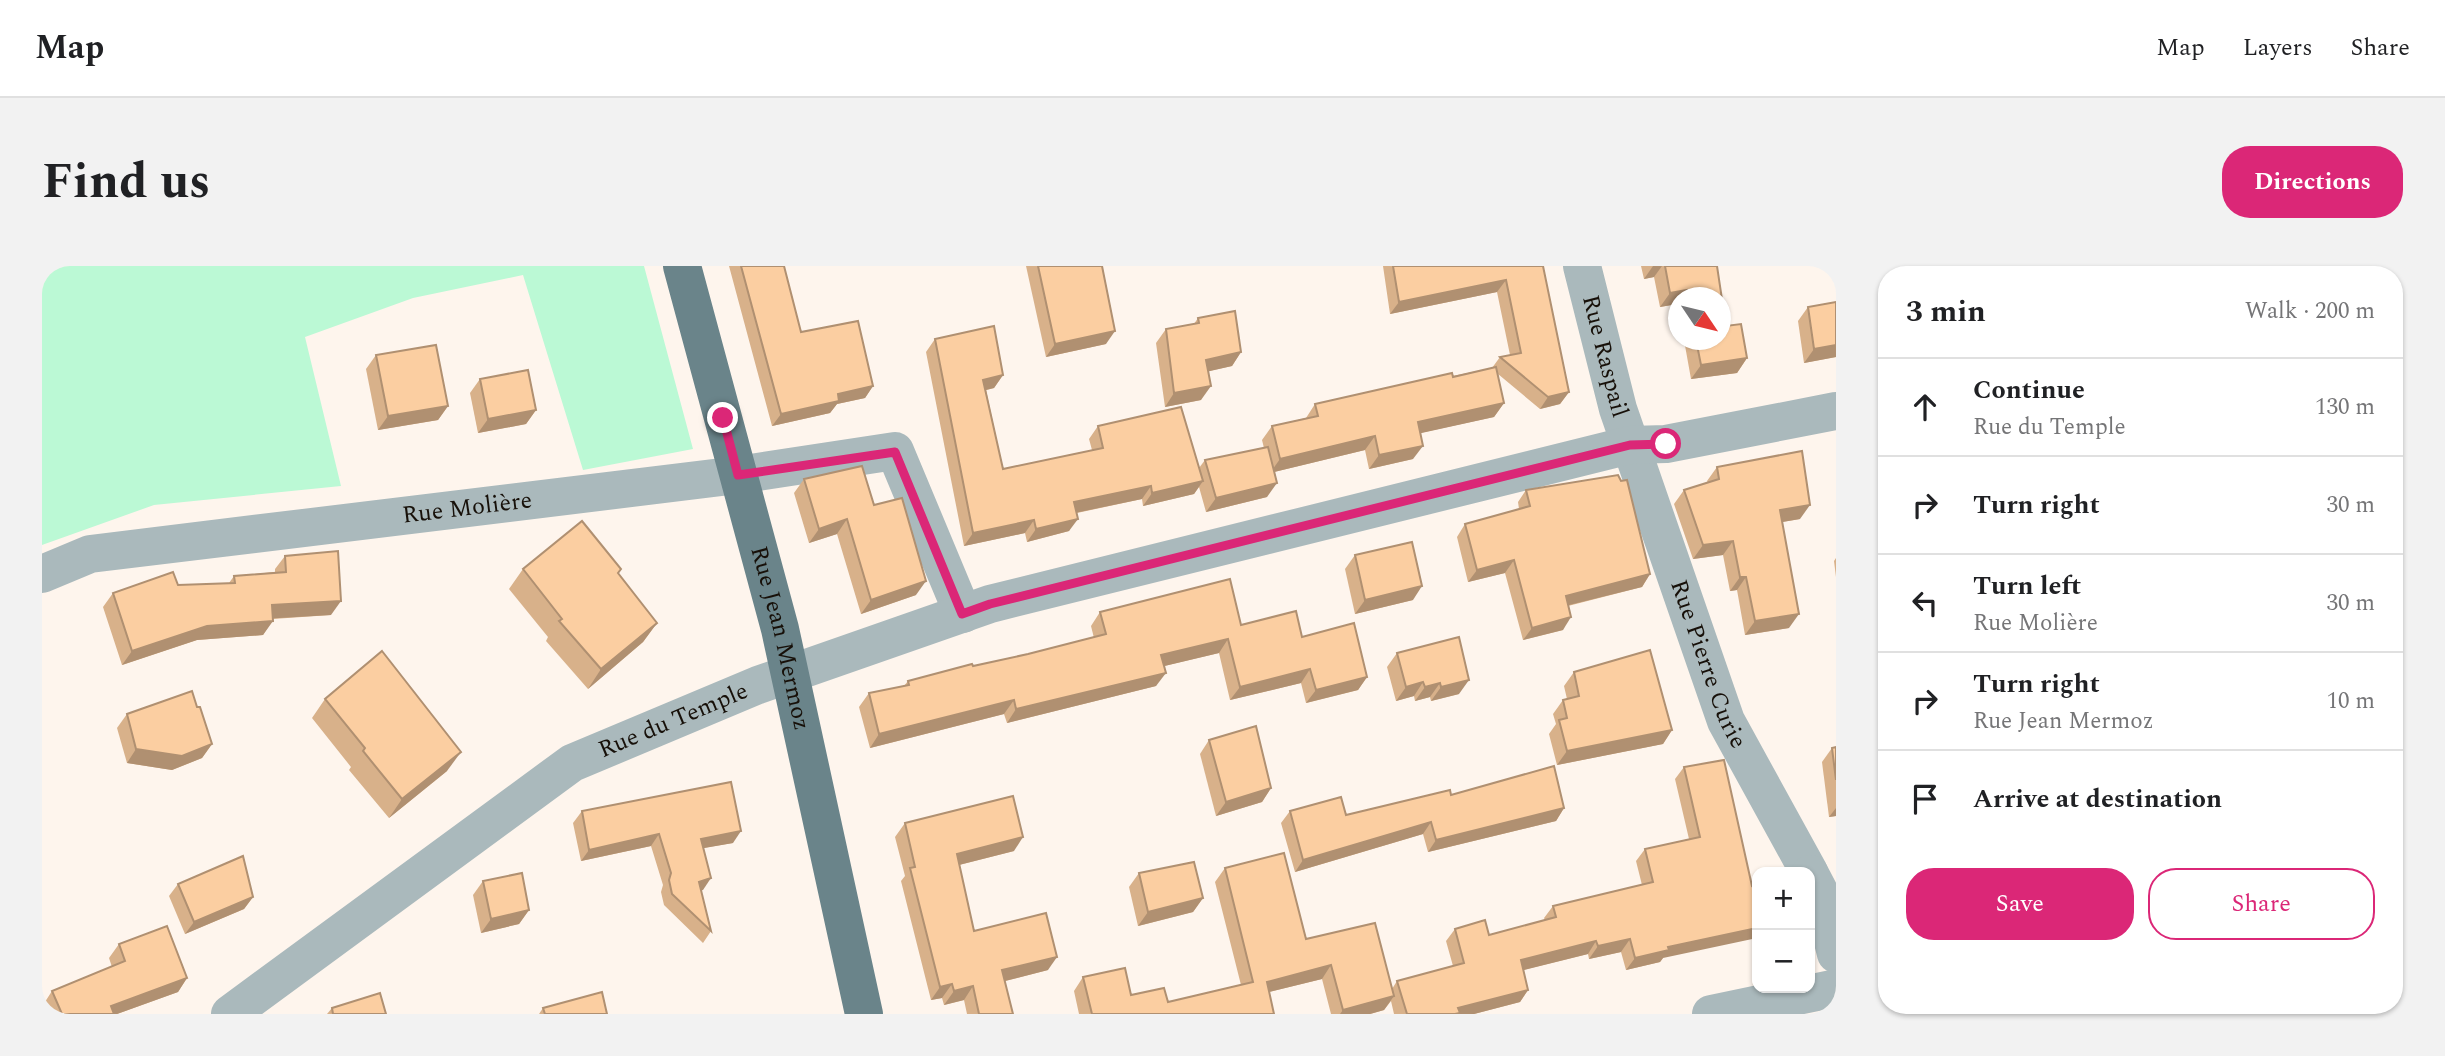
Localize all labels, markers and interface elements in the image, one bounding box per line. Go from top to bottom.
text: Map [35,23,104,73]
text: Map [2156,30,2205,66]
text: Layers [2243,30,2313,66]
text: Share [2351,30,2410,66]
text: Find us [42,145,210,220]
button: Directions [2222,146,2403,218]
north arrow [1668,287,1731,350]
text: 3 min [1906,289,1986,335]
street label: Rue Raspail [1572,291,1638,423]
text: Walk · 200 m [2245,294,2375,329]
text: Continue [1973,370,2085,410]
icon: ahead [1906,388,1944,426]
text: 130 m [2315,390,2375,425]
route end [707,402,738,433]
text: Rue du Temple [1973,410,2126,445]
route start [1650,428,1681,459]
street label: Rue Molière [400,482,534,534]
text: Turn right [1973,485,2100,525]
icon: right [1906,486,1944,524]
text: 30 m [2326,488,2375,523]
street label: Rue Jean Mermoz [740,542,820,734]
text: Turn left [1973,566,2081,606]
street label: Rue Pierre Curie [1660,575,1756,755]
icon: left [1906,584,1944,622]
text: 30 m [2326,586,2375,621]
text: Rue Molière [1973,606,2098,641]
text: Turn right [1973,664,2100,704]
street label: Rue du Temple [593,673,754,768]
icon: right [1906,682,1944,720]
text: 10 m [2326,684,2375,719]
text: Rue Jean Mermoz [1973,704,2154,739]
text: Arrive at destination [1973,779,2222,819]
icon: arrive [1906,780,1944,818]
map controls [1752,867,1815,993]
button: + [1752,867,1815,930]
button: Save [1906,868,2134,940]
button: Share [2148,868,2375,940]
button: − [1752,930,1815,993]

